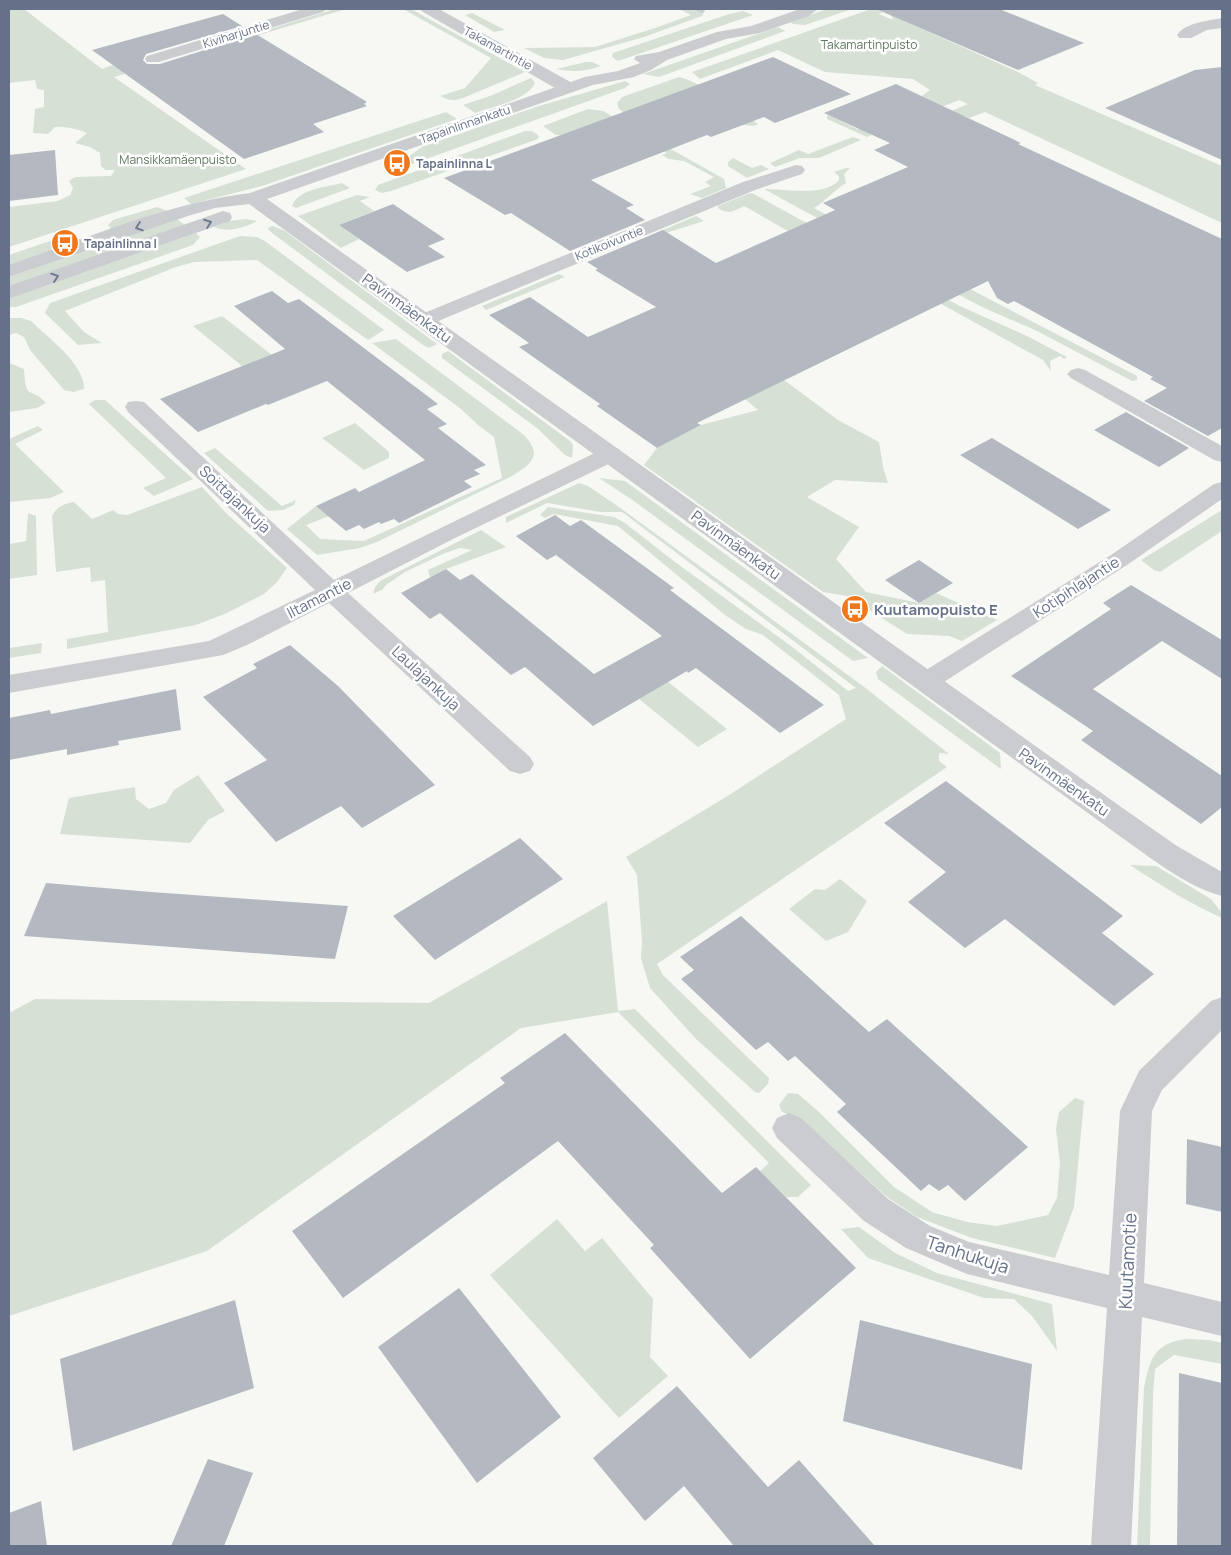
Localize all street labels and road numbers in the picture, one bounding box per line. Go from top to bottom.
street label: Kiviharjuntie [201,16,271,52]
street label: Takamartintie [461,22,535,74]
street label: Tapainlinnankatu [417,101,513,147]
street label: Kotikoivuntie [572,222,646,264]
street label: Pavinmäenkatu [358,268,456,348]
street label: Soittajankuja [195,460,275,538]
street label: Pavinmäenkatu [687,505,785,585]
street label: Kotipihlajantie [1029,551,1123,623]
street label: Iltamantie [283,573,355,623]
street label: Laulajankuja [387,641,465,715]
street label: Pavinmäenkatu [1015,743,1113,821]
street label: Kuutamotie [1112,1212,1142,1310]
street label: Tanhukuja [924,1229,1012,1279]

